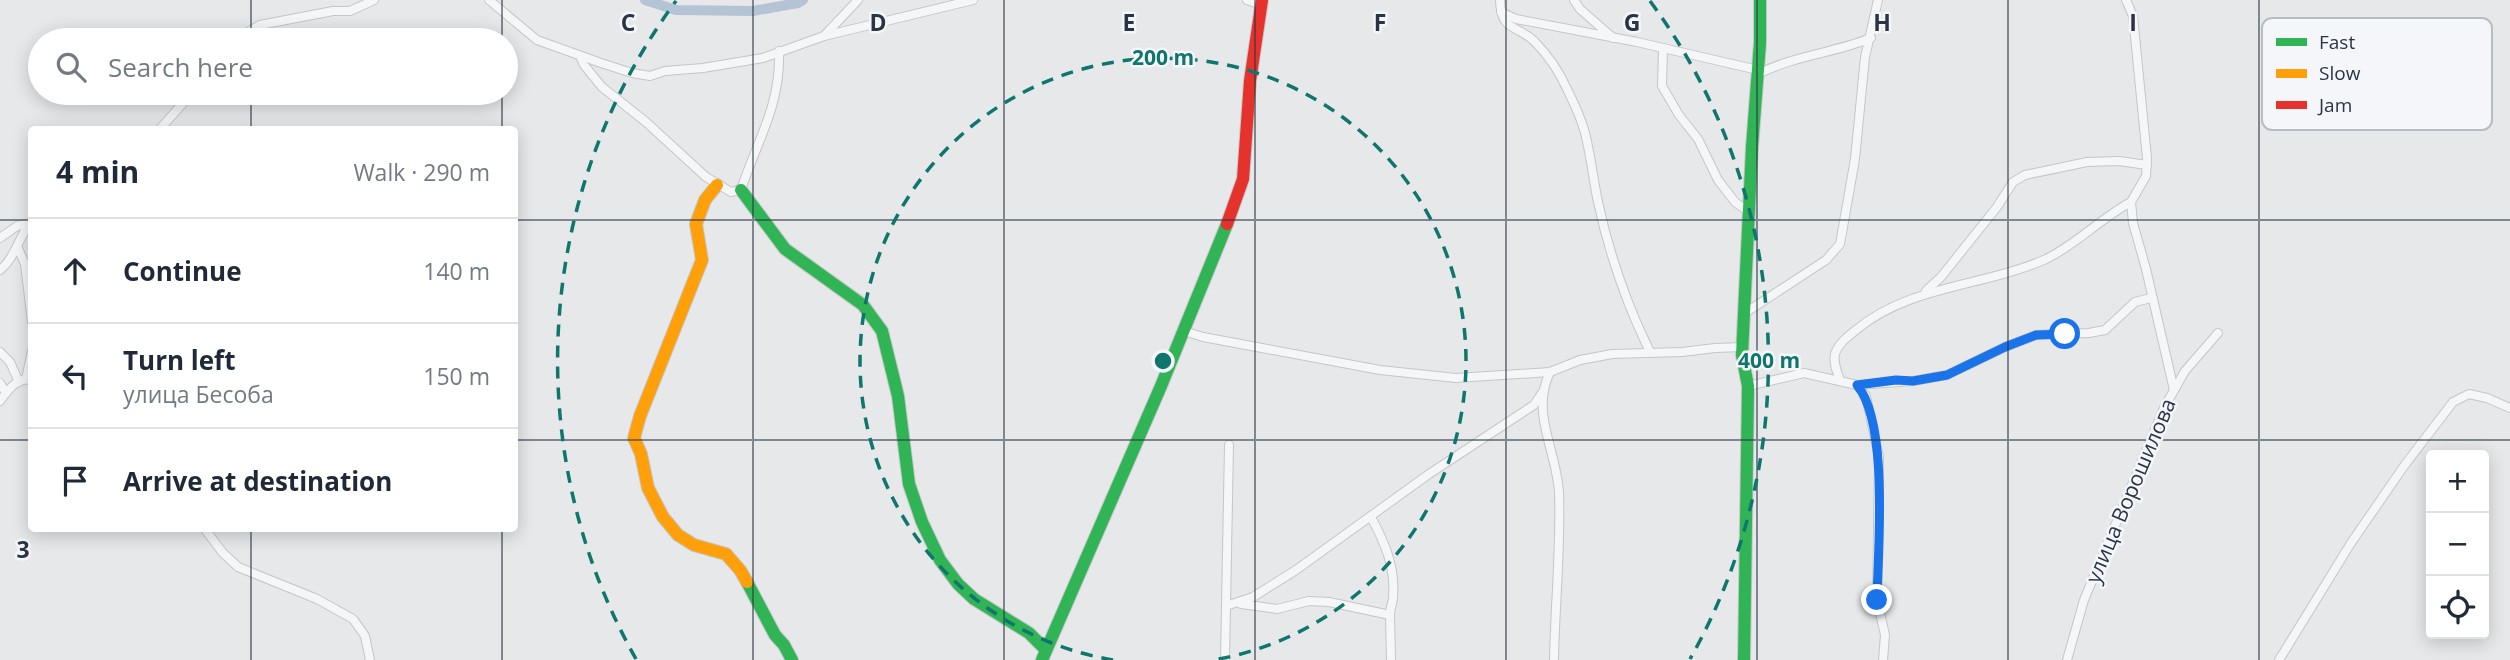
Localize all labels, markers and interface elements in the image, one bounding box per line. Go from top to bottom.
text: C [621,6,635,38]
text: D [869,6,887,38]
text: E [1123,6,1135,38]
text: F [1374,6,1386,38]
text: G [1624,6,1640,38]
text: H [1873,6,1891,38]
text: I [2129,6,2137,38]
legend [2262,18,2492,130]
search box [28,28,518,105]
text: Fast [2319,29,2355,55]
text: 200 m [1132,43,1194,71]
icon: search [52,48,90,86]
text: Search here [108,49,253,85]
text: Slow [2319,60,2361,86]
text: Jam [2317,92,2352,118]
text: 4 min [56,151,139,192]
text: Walk · 290 m [353,156,490,188]
icon: ahead [56,252,94,290]
text: Continue [123,253,242,289]
text: 140 m [423,255,490,287]
route start [2049,318,2080,349]
text: Turn left [123,342,235,378]
text: 400 m [1738,346,1800,374]
centre of rings [1151,349,1175,373]
icon: left [56,357,94,395]
text: 150 m [423,360,490,392]
text: улица Бесоба [123,378,274,410]
street label: улица Ворошилова [2078,394,2182,587]
map controls [2426,450,2489,639]
button: + [2426,450,2489,513]
icon: arrive [56,462,94,500]
text: Arrive at destination [123,463,392,499]
button: − [2426,513,2489,576]
text: 3 [16,533,30,565]
button: locate [2426,576,2489,639]
route end [1861,584,1892,615]

